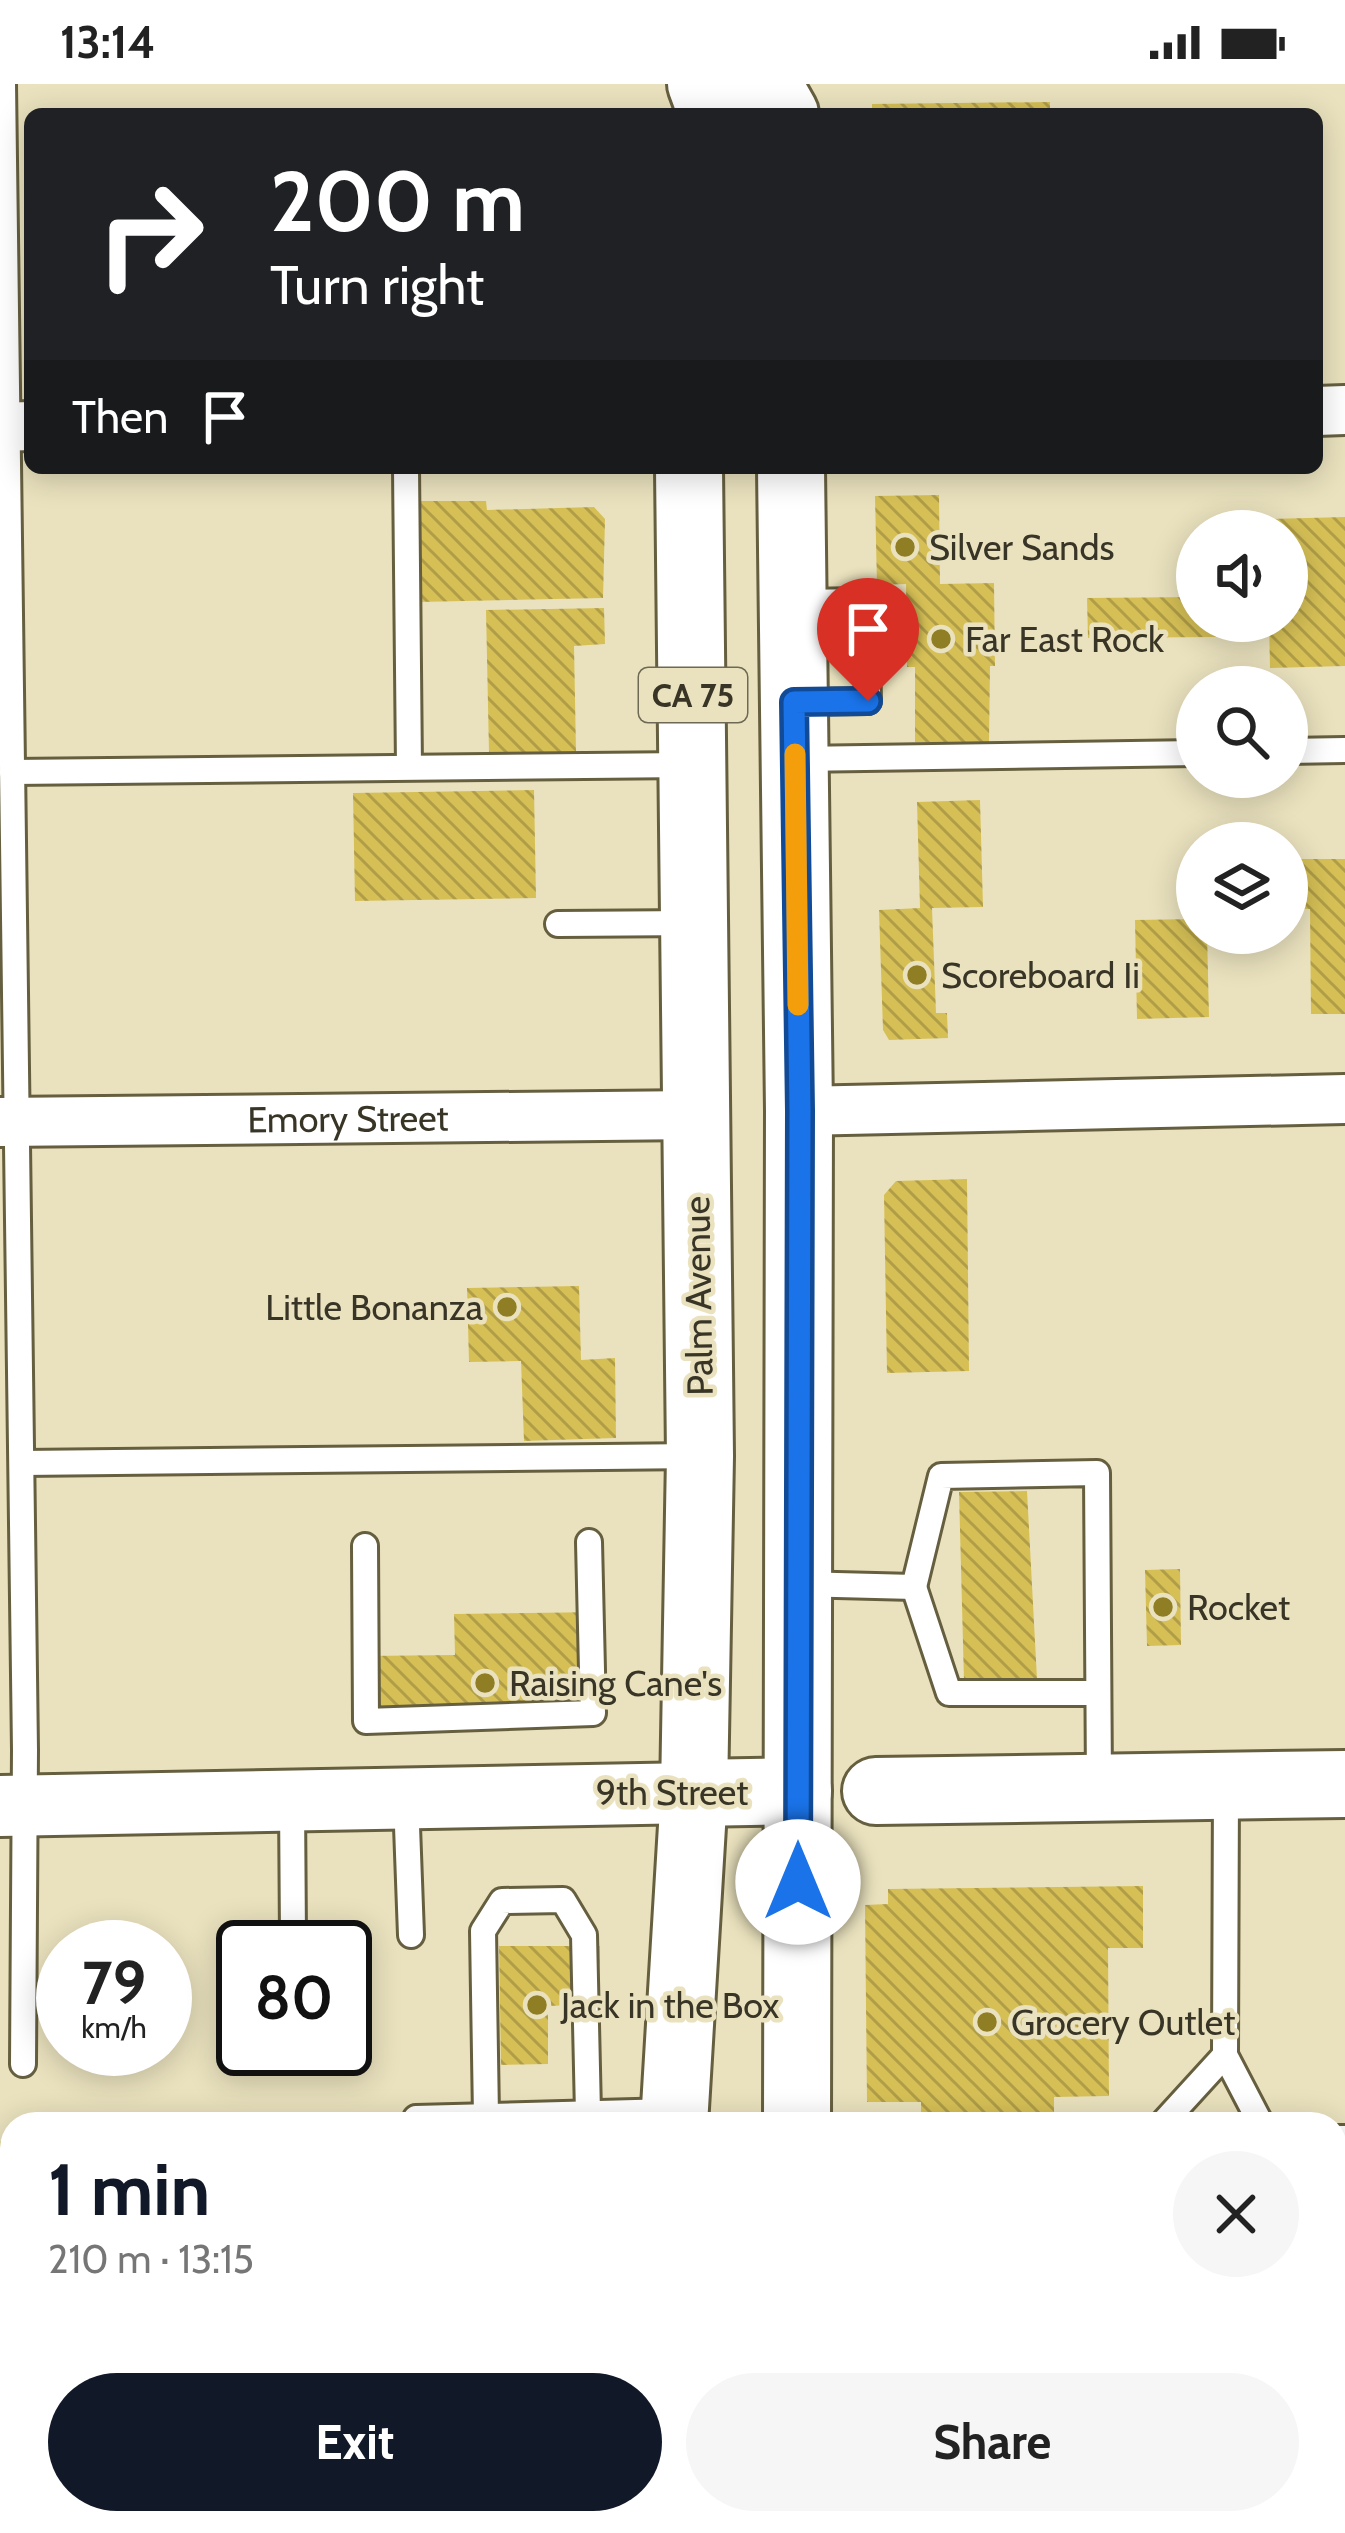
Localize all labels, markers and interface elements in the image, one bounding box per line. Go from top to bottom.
text: 13:14 [60,15,155,69]
text: 200 m [270,150,525,252]
icon: right [72,156,228,312]
text: Turn right [270,252,484,318]
icon: arrive [192,384,258,450]
text: Then [72,390,168,444]
map controls [1176,510,1308,954]
button: sound [1176,510,1308,642]
place label: Silver Sands [929,525,1114,569]
marker: Silver Sands [892,534,918,560]
pin [817,578,919,701]
icon: arrive [835,596,901,662]
place label: Far East Rock [965,617,1165,661]
marker: Far East Rock [928,626,954,652]
button: search [1176,666,1308,798]
road number: CA 75 [639,668,747,722]
button: layers [1176,822,1308,954]
place label: Scoreboard Ii [941,953,1140,997]
marker: Scoreboard Ii [904,962,930,988]
street label: Emory Street [247,1095,449,1142]
street label: Palm Avenue [674,1196,722,1396]
place label: Little Bonanza [265,1285,483,1329]
marker: Little Bonanza [494,1294,520,1320]
place label: Rocket [1187,1585,1290,1629]
marker: Rocket [1150,1594,1176,1620]
place label: Raising Cane's [509,1661,722,1705]
marker: Raising Cane's [472,1670,498,1696]
street label: 9th Street [596,1770,748,1814]
position arrow [735,1819,861,1945]
speed limit sign: 80 [216,1920,372,2076]
text: 79 [82,1946,146,2019]
place label: Jack in the Box [560,1983,779,2027]
marker: Jack in the Box [524,1992,550,2018]
place label: Grocery Outlet [1011,2000,1235,2044]
text: km/h [81,2009,147,2046]
marker: Grocery Outlet [974,2009,1000,2035]
text: 1 min [48,2146,210,2233]
button: close [1173,2151,1299,2277]
text: 210 m · 13:15 [48,2235,254,2283]
button: Exit [48,2373,662,2511]
button: Share [686,2373,1299,2511]

